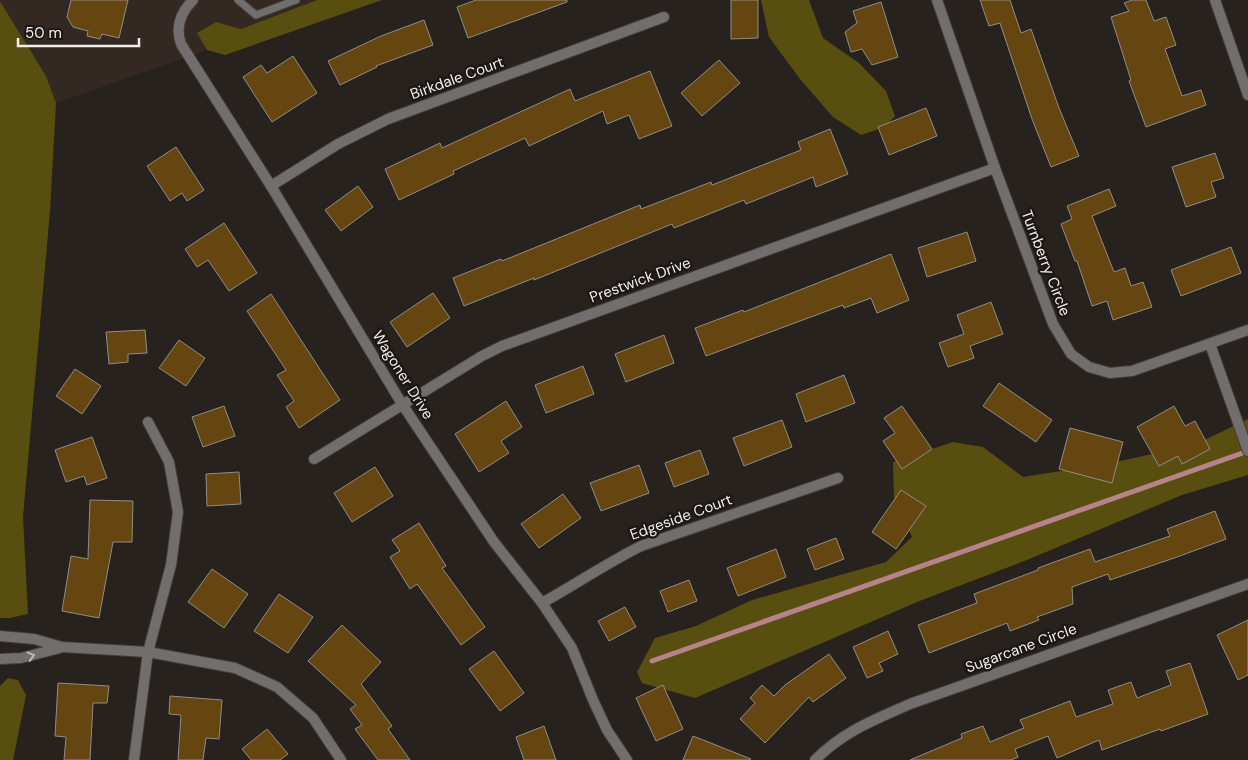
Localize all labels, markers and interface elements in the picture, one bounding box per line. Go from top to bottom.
scale bar [18,15,139,47]
text: 50 m [25,23,62,43]
street label: Birkdale Court [407,52,507,104]
street label: Turnberry Circle [1017,207,1075,319]
street label: Prestwick Drive [587,252,693,308]
street label: Wagoner Drive [368,327,438,423]
street label: Edgeside Court [627,489,735,545]
street label: Sugarcane Circle [963,619,1079,677]
one-way arrow [27,651,35,661]

